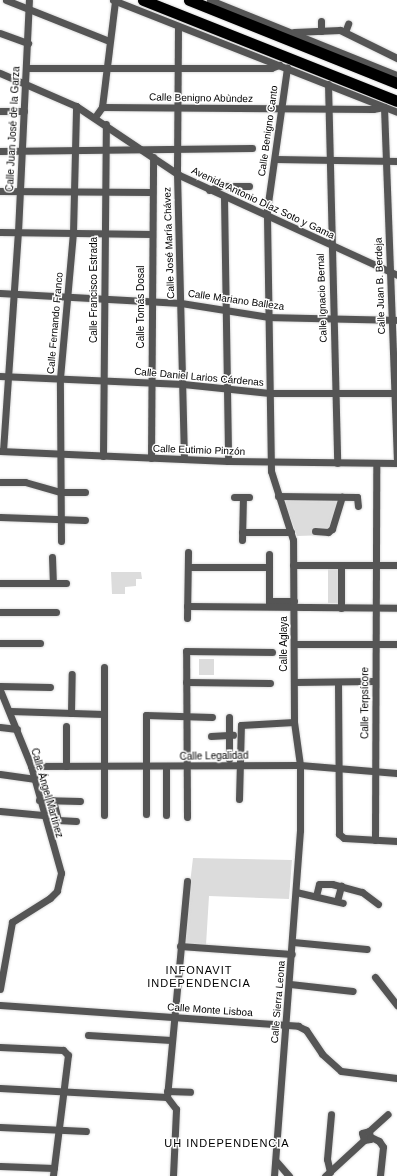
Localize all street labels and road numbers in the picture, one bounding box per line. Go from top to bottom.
street label: Calle Juan José de la Garza [4,66,22,192]
street label: Calle Benigno Canto [256,85,280,177]
street label: Calle Benigno Abùndez [149,91,253,105]
street label: Avenida Antonio Díaz Soto y Gama [189,164,337,242]
street label: Calle José María Chávez [161,187,177,299]
street label: Calle Francisco Estrada [88,237,100,343]
street label: Calle Juan B. Berdeja [372,237,388,335]
street label: Calle Ignacio Bernal [314,253,330,343]
street label: Calle Tomás Dosal [135,265,147,349]
street label: Calle Fernando Franco [45,272,65,374]
street label: Calle Mariano Balleza [187,287,285,313]
street label: Calle Daniel Larios Cárdenas [134,365,264,389]
street label: Calle Eutimio Pinzón [153,442,245,458]
street label: Calle Aglaya [278,616,290,672]
street label: Calle Terpsícore [359,667,371,739]
street label: Calle Ángel Martínez [28,747,66,839]
street label: Calle Legalidad [179,749,249,763]
street label: Calle Sierra Leona [268,960,288,1044]
street label: Calle Monte Lisboa [167,1001,253,1019]

